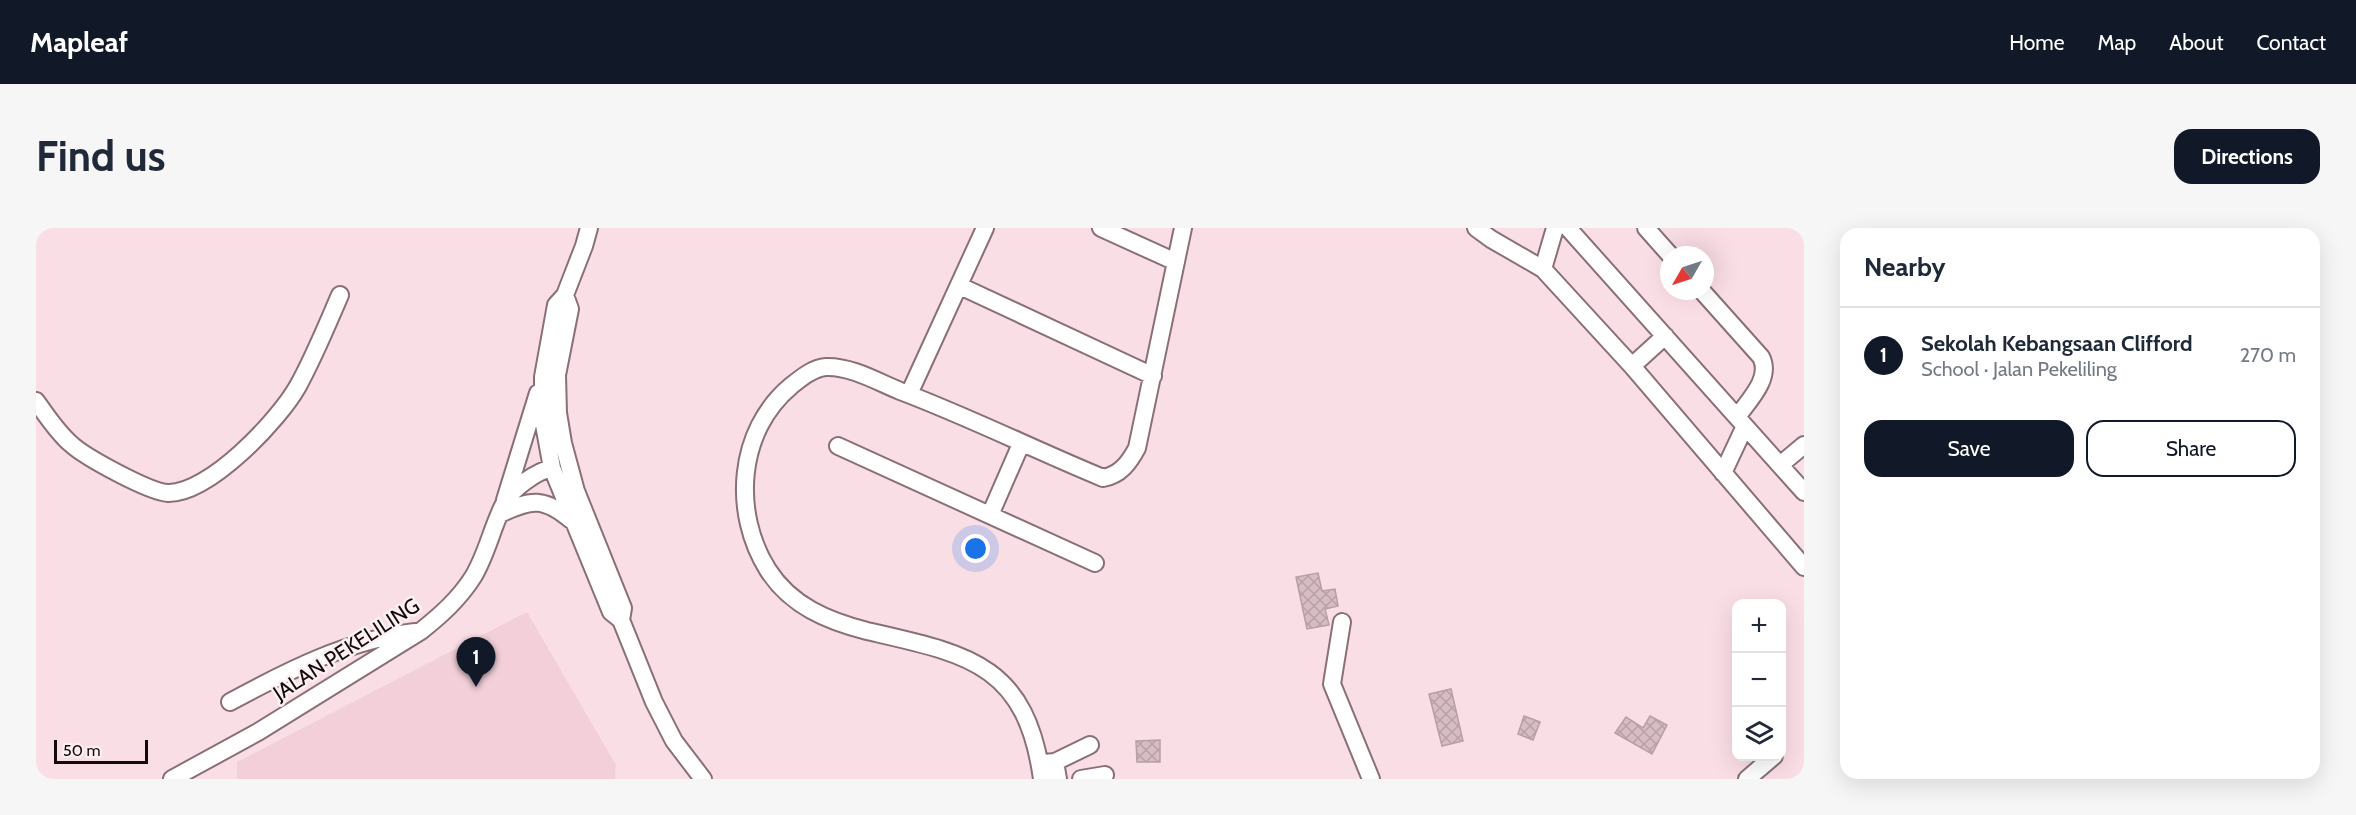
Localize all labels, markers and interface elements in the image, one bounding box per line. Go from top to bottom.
text: Mapleaf [30,25,128,59]
text: Home [2009,30,2065,55]
text: Map [2098,30,2136,55]
text: About [2169,30,2223,55]
text: Contact [2256,30,2326,55]
button: Directions [2174,129,2320,184]
text: Find us [36,130,165,182]
north arrow [1660,246,1714,300]
text: Nearby [1864,251,1945,283]
text: Sekolah Kebangsaan Clifford [1921,330,2192,357]
text: 1 [1880,343,1887,367]
text: 270 m [2240,343,2296,367]
text: School · Jalan Pekeliling [1921,357,2117,381]
button: Save [1864,420,2074,477]
button: Share [2086,420,2296,477]
your location [961,534,990,563]
street label: JALAN PEKELILING [267,592,424,706]
map controls [1732,599,1786,761]
button: + [1732,599,1786,653]
pin: 1 [456,638,496,687]
button: − [1732,653,1786,707]
button: layers [1732,707,1786,761]
scale bar [54,737,148,764]
text: 50 m [63,741,100,760]

